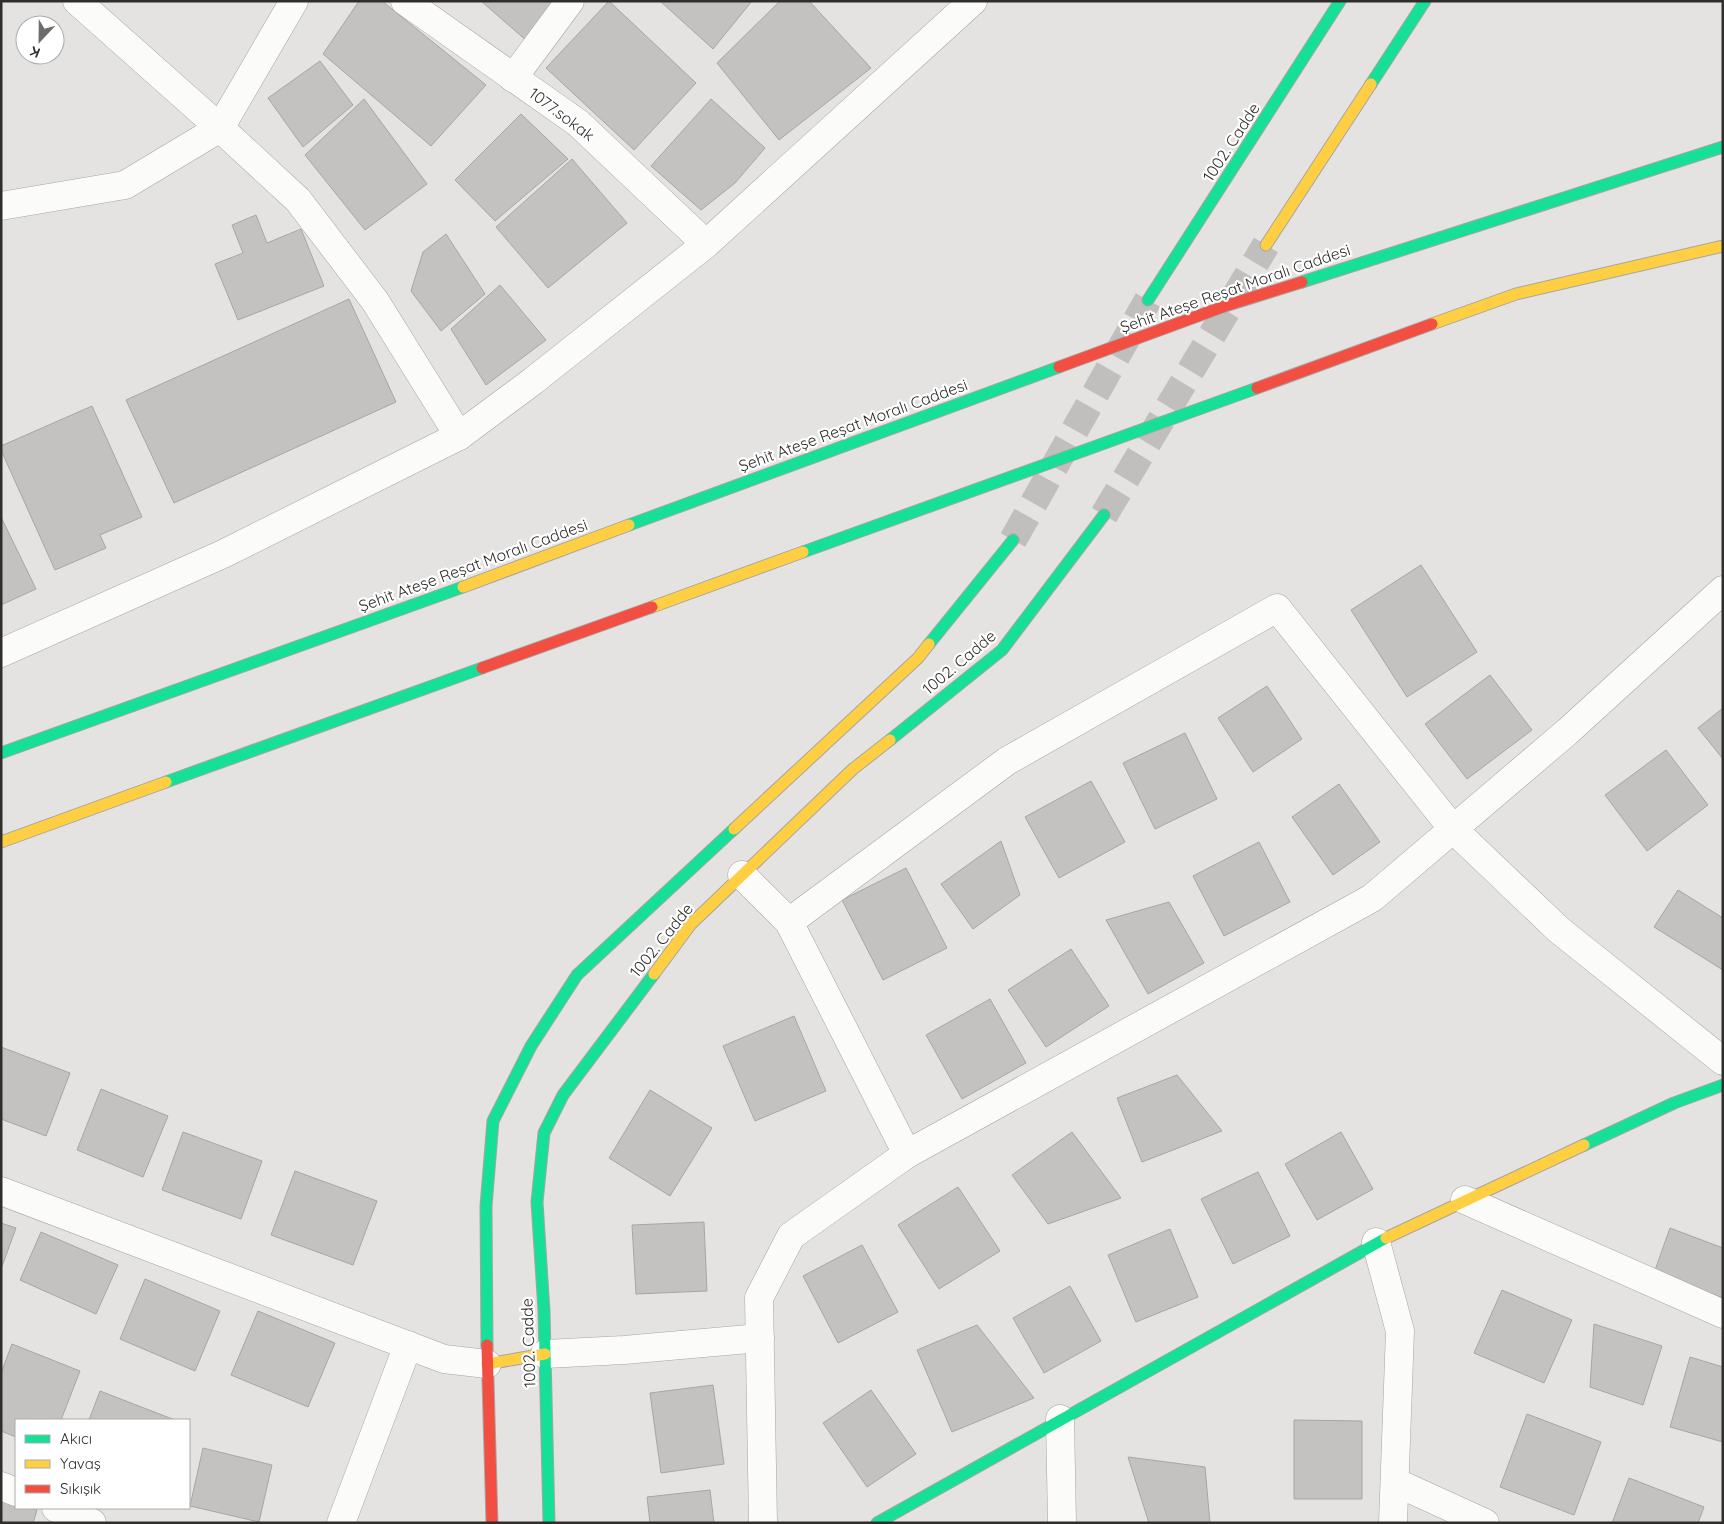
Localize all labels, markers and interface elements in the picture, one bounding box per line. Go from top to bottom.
north arrow [15,15,65,65]
text: K [28,42,43,62]
street label: 1077.sokak [525,83,599,145]
street label: 1002. Cadde [1198,99,1264,185]
street label: Şehit Ateşe Reşat Moralı Caddesi [1117,239,1353,337]
street label: Şehit Ateşe Reşat Moralı Caddesi [736,374,970,476]
street label: Şehit Ateşe Reşat Moralı Caddesi [356,514,590,616]
street label: 1002. Cadde [918,626,1000,698]
street label: 1002. Cadde [625,899,697,981]
street label: 1002. Cadde [516,1298,540,1388]
legend [15,1419,190,1509]
text: Akıcı [60,1429,92,1448]
text: Yavaş [60,1454,101,1473]
text: Sıkışık [60,1479,101,1498]

